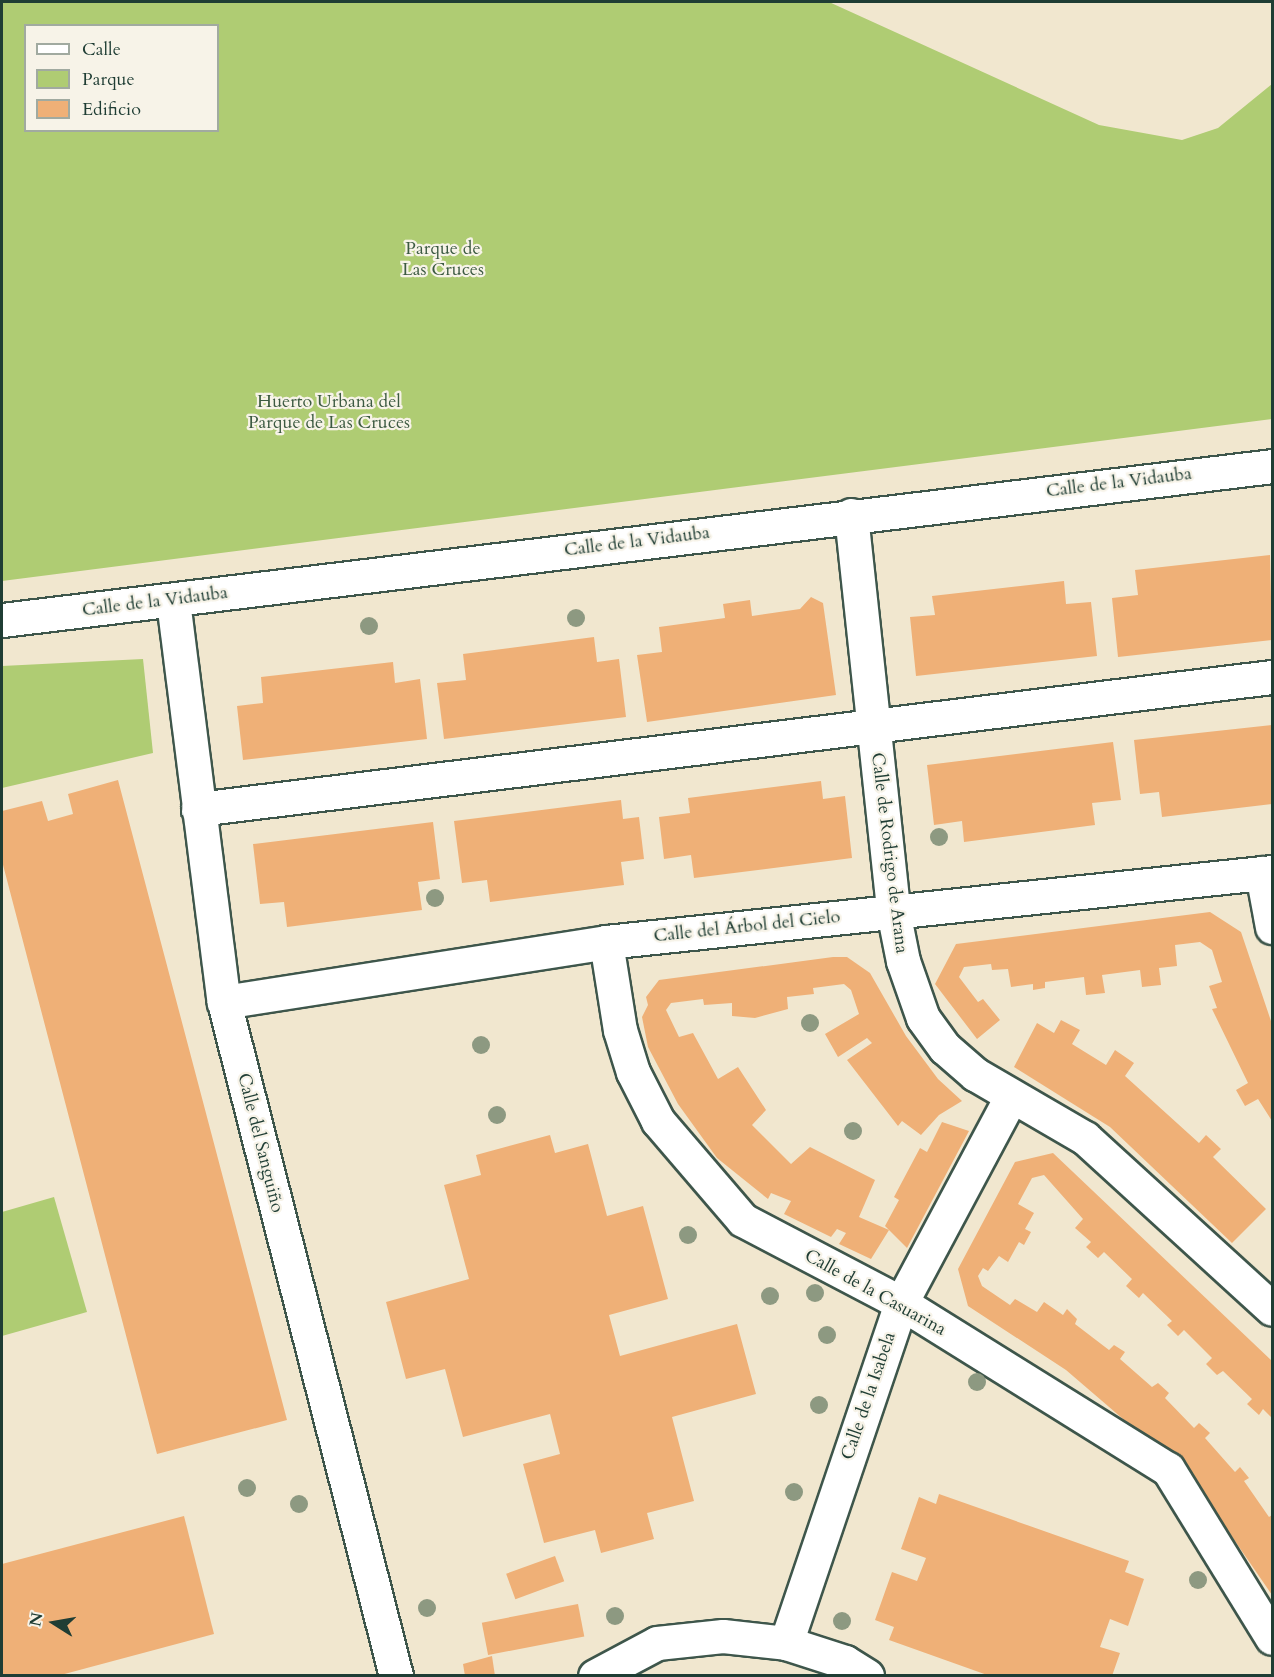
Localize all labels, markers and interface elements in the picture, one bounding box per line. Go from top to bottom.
legend [24,24,219,132]
text: Calle [82,37,121,62]
text: Parque [82,67,135,92]
text: Edificio [82,97,141,122]
park label: Parque de Las Cruces [402,239,484,282]
park label: Huerto Urbana del Parque de Las Cruces [248,392,410,434]
street label: Calle de la Vidauba [1045,463,1193,503]
street label: Calle de la Vidauba [563,522,711,562]
street label: Calle de la Vidauba [81,582,229,622]
street label: Calle de Rodrigo de Arana [866,751,912,955]
street label: Calle del Árbol del Cielo [653,906,841,948]
street label: Calle del Sanguiño [232,1071,288,1215]
street label: Calle de la Casuarina [801,1245,949,1341]
street label: Calle de la Isabela [837,1329,901,1463]
north arrow [24,1593,84,1653]
text: N [24,1611,48,1628]

